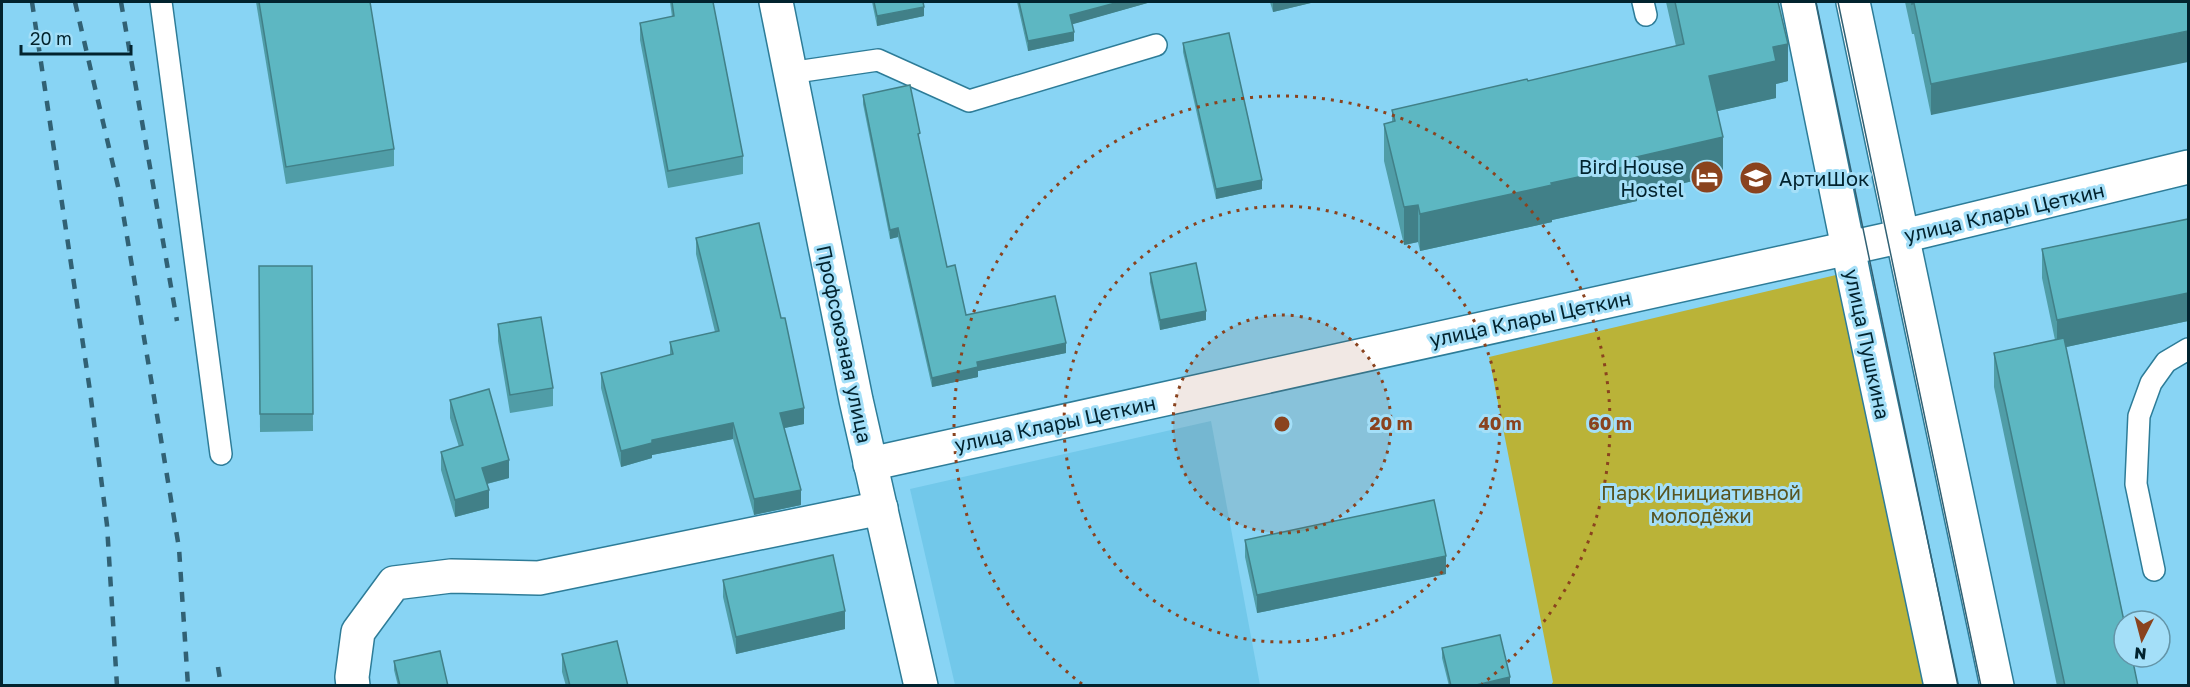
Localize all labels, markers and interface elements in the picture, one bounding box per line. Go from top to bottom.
scale bar [21,18,130,56]
text: 20 m [30,27,72,49]
place label: Bird House Hostel [1579,154,1684,201]
hotel icon: Bird House Hostel [1689,159,1725,195]
school or university icon: АртиШок [1738,160,1774,196]
place label: АртиШок [1779,166,1869,190]
street label: улица Клары Цеткин [1901,177,2107,247]
street label: Профсоюзная улица [812,243,878,445]
street label: улица Пушкина [1840,267,1896,421]
street label: улица Клары Цеткин [1427,285,1633,351]
street label: улица Клары Цеткин [952,390,1158,456]
text: 20 m [1370,412,1412,434]
text: 40 m [1478,412,1522,434]
text: 60 m [1588,412,1632,434]
centre of rings [1272,414,1292,434]
park label: Парк Инициативной молодёжи [1601,480,1801,527]
north arrow [2112,609,2172,669]
text: N [2133,643,2148,664]

